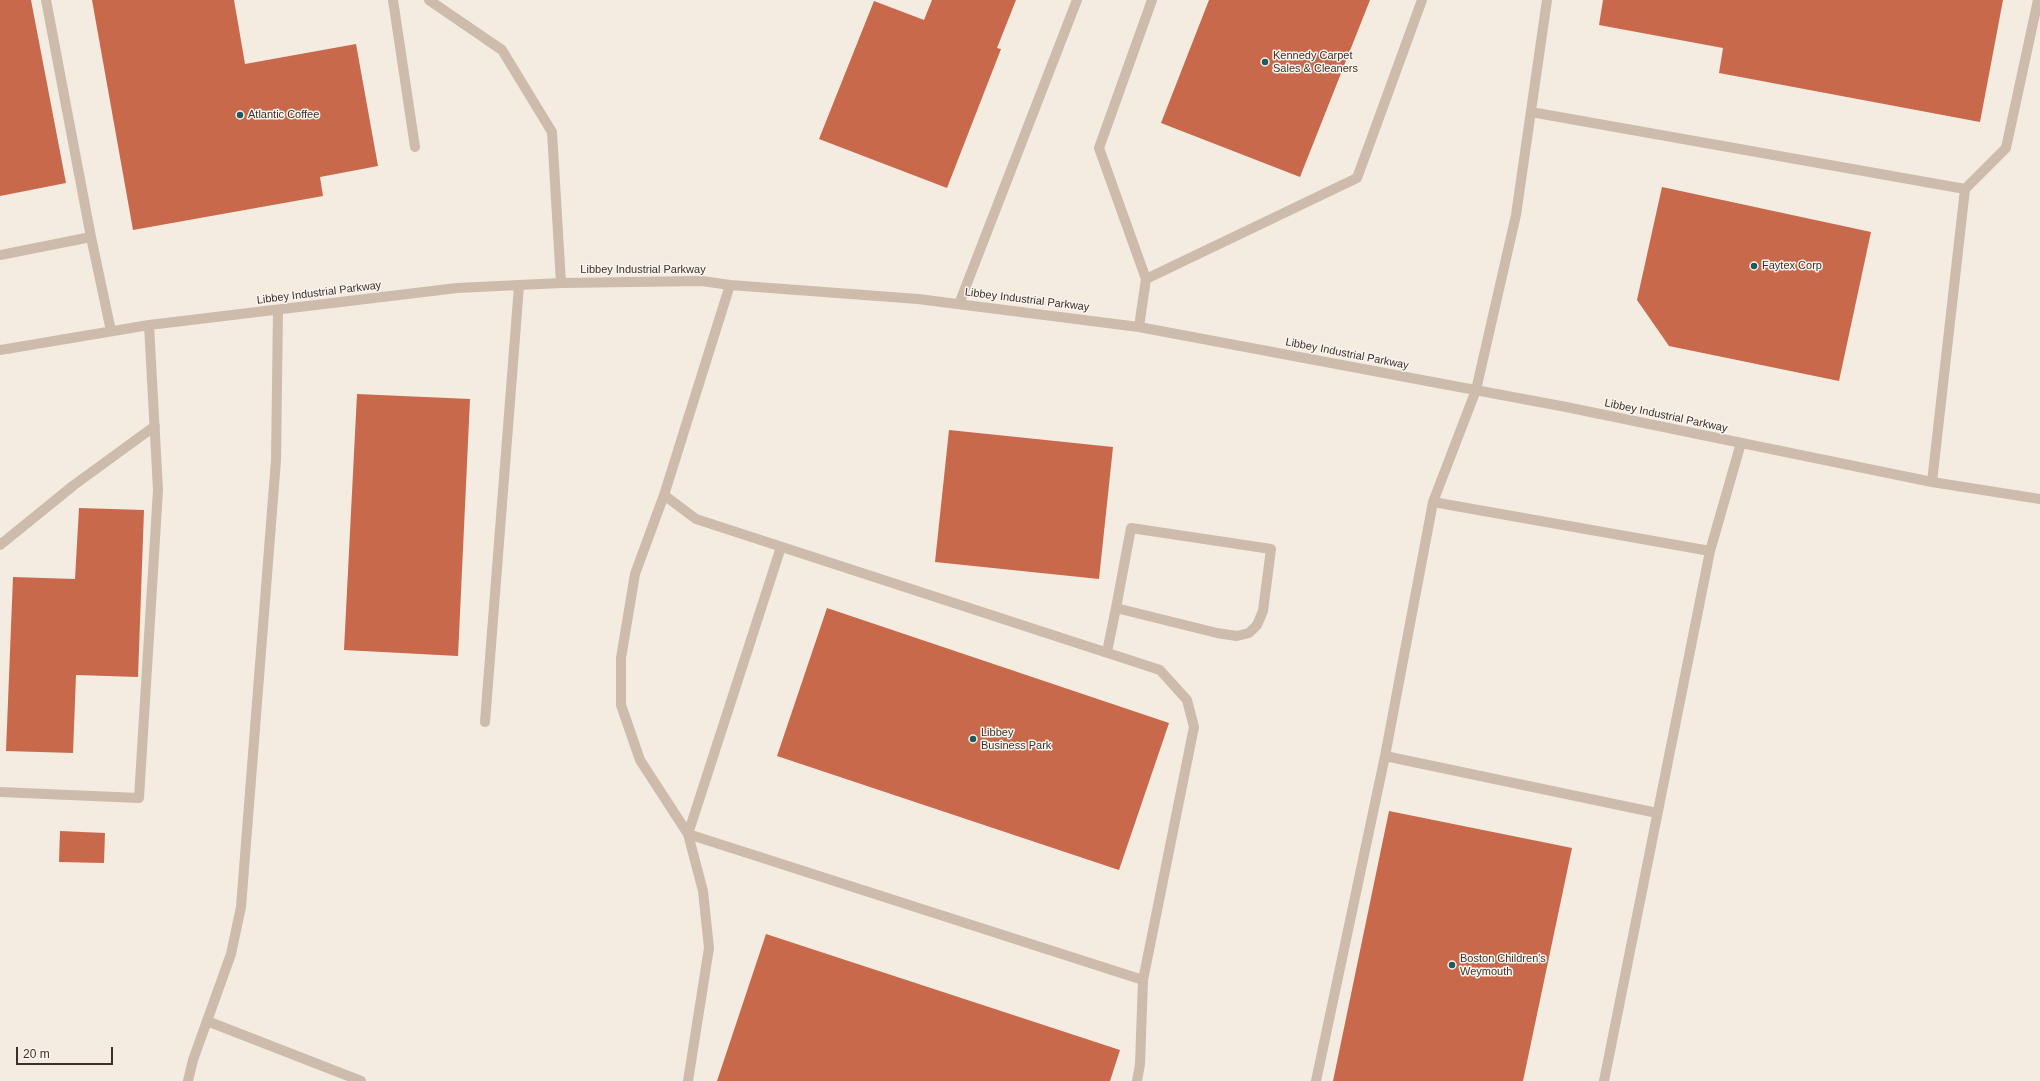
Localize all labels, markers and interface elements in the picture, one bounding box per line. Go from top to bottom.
place label: Kennedy Carpet Sales & Cleaners [1273,49,1358,75]
marker: Kennedy Carpet Sales & Cleaners [1260,57,1270,67]
place label: Atlantic Coffee [248,108,319,122]
marker: Atlantic Coffee [235,110,245,120]
place label: Faytex Corp [1762,259,1822,273]
marker: Faytex Corp [1749,261,1759,271]
street label: Libbey Industrial Parkway [580,263,706,277]
street label: Libbey Industrial Parkway [256,279,382,307]
street label: Libbey Industrial Parkway [964,286,1090,314]
street label: Libbey Industrial Parkway [1284,336,1410,372]
street label: Libbey Industrial Parkway [1603,397,1729,435]
place label: Libbey Business Park [981,726,1051,752]
marker: Libbey Business Park [968,734,978,744]
place label: Boston Children's Weymouth [1460,952,1546,978]
marker: Boston Children's Weymouth [1447,960,1457,970]
scale bar [18,1039,115,1065]
text: 20 m [23,1047,50,1061]

